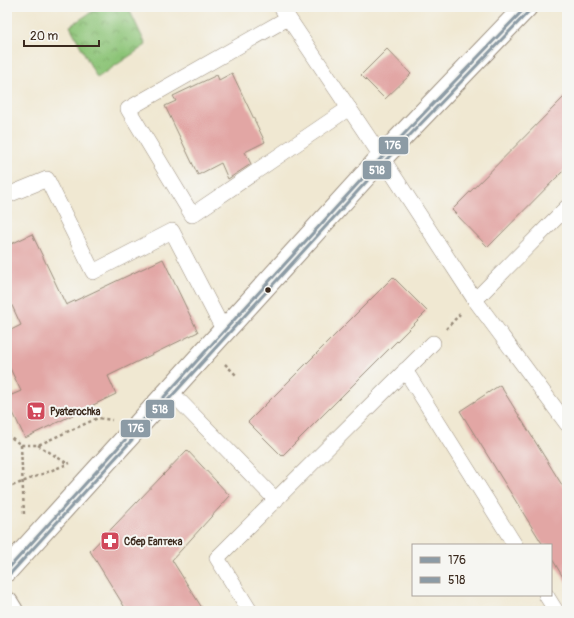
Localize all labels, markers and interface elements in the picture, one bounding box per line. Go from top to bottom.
scale bar [24,22,99,48]
text: 20 m [30,29,59,44]
line badge: 176 [378,136,409,155]
text: 176 [385,139,402,152]
line badge: 518 [362,160,392,180]
text: 518 [369,164,385,177]
unlabelled marker [263,285,273,295]
line badge: 518 [145,399,175,419]
supermarket icon: Pyaterochka [25,400,47,422]
text: 518 [152,403,168,416]
place label: Pyaterochka [50,406,101,418]
line badge: 176 [120,419,151,438]
text: 176 [128,422,145,435]
pharmacy icon: Сбер Еаптека [99,530,121,552]
place label: Сбер Еаптека [124,536,183,548]
legend [412,544,552,596]
text: 176 [448,553,466,568]
text: 518 [448,573,465,588]

